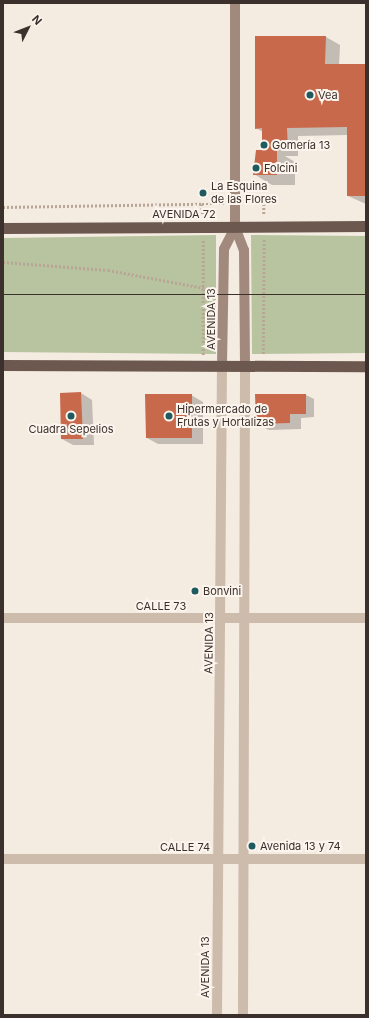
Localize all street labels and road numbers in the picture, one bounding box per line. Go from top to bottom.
street label: AVENIDA 72 [152,207,216,221]
street label: AVENIDA 13 [204,288,218,350]
street label: CALLE 73 [136,599,186,613]
street label: AVENIDA 13 [202,612,216,674]
street label: CALLE 74 [160,840,210,854]
street label: AVENIDA 13 [198,936,212,998]

